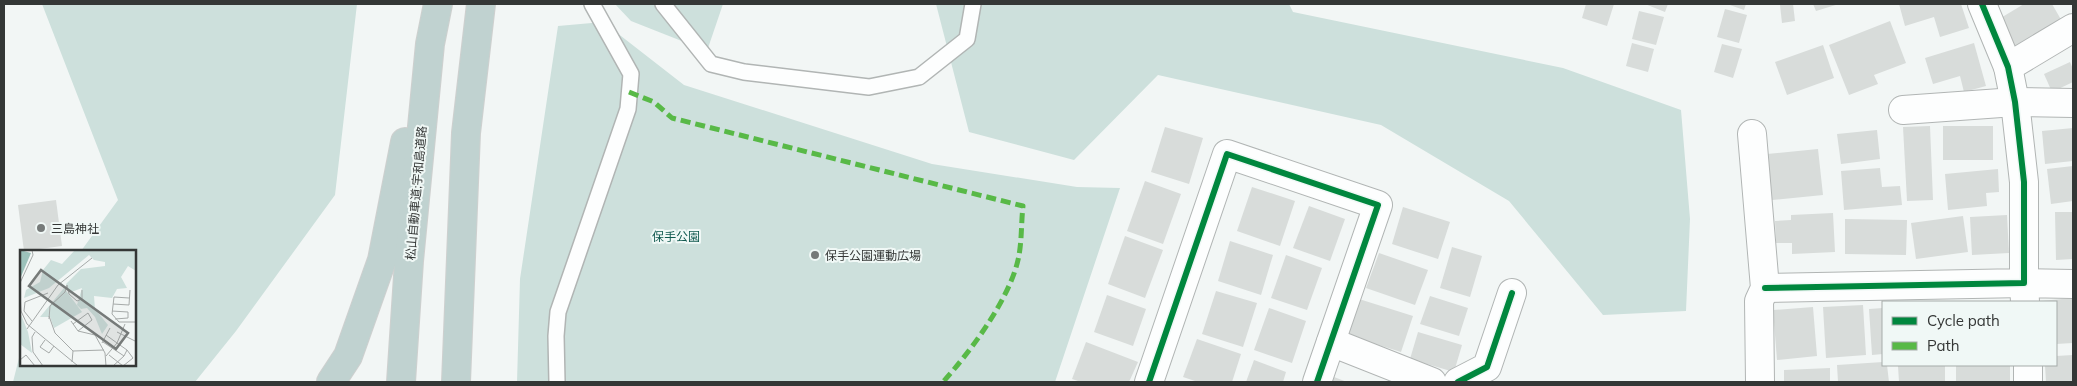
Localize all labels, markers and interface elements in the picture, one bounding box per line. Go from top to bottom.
street label: 松山自動車道;宇和島道路 [403,125,429,261]
place label: 三島神社 [51,221,99,236]
marker: 三島神社 [35,222,47,234]
park label: 保手公園 [652,229,700,244]
place label: 保手公園運動広場 [825,248,921,263]
marker: 保手公園運動広場 [809,249,821,261]
inset map [20,250,136,366]
legend [1882,301,2057,366]
text: Cycle path [1927,311,2000,330]
text: Path [1927,336,1959,355]

